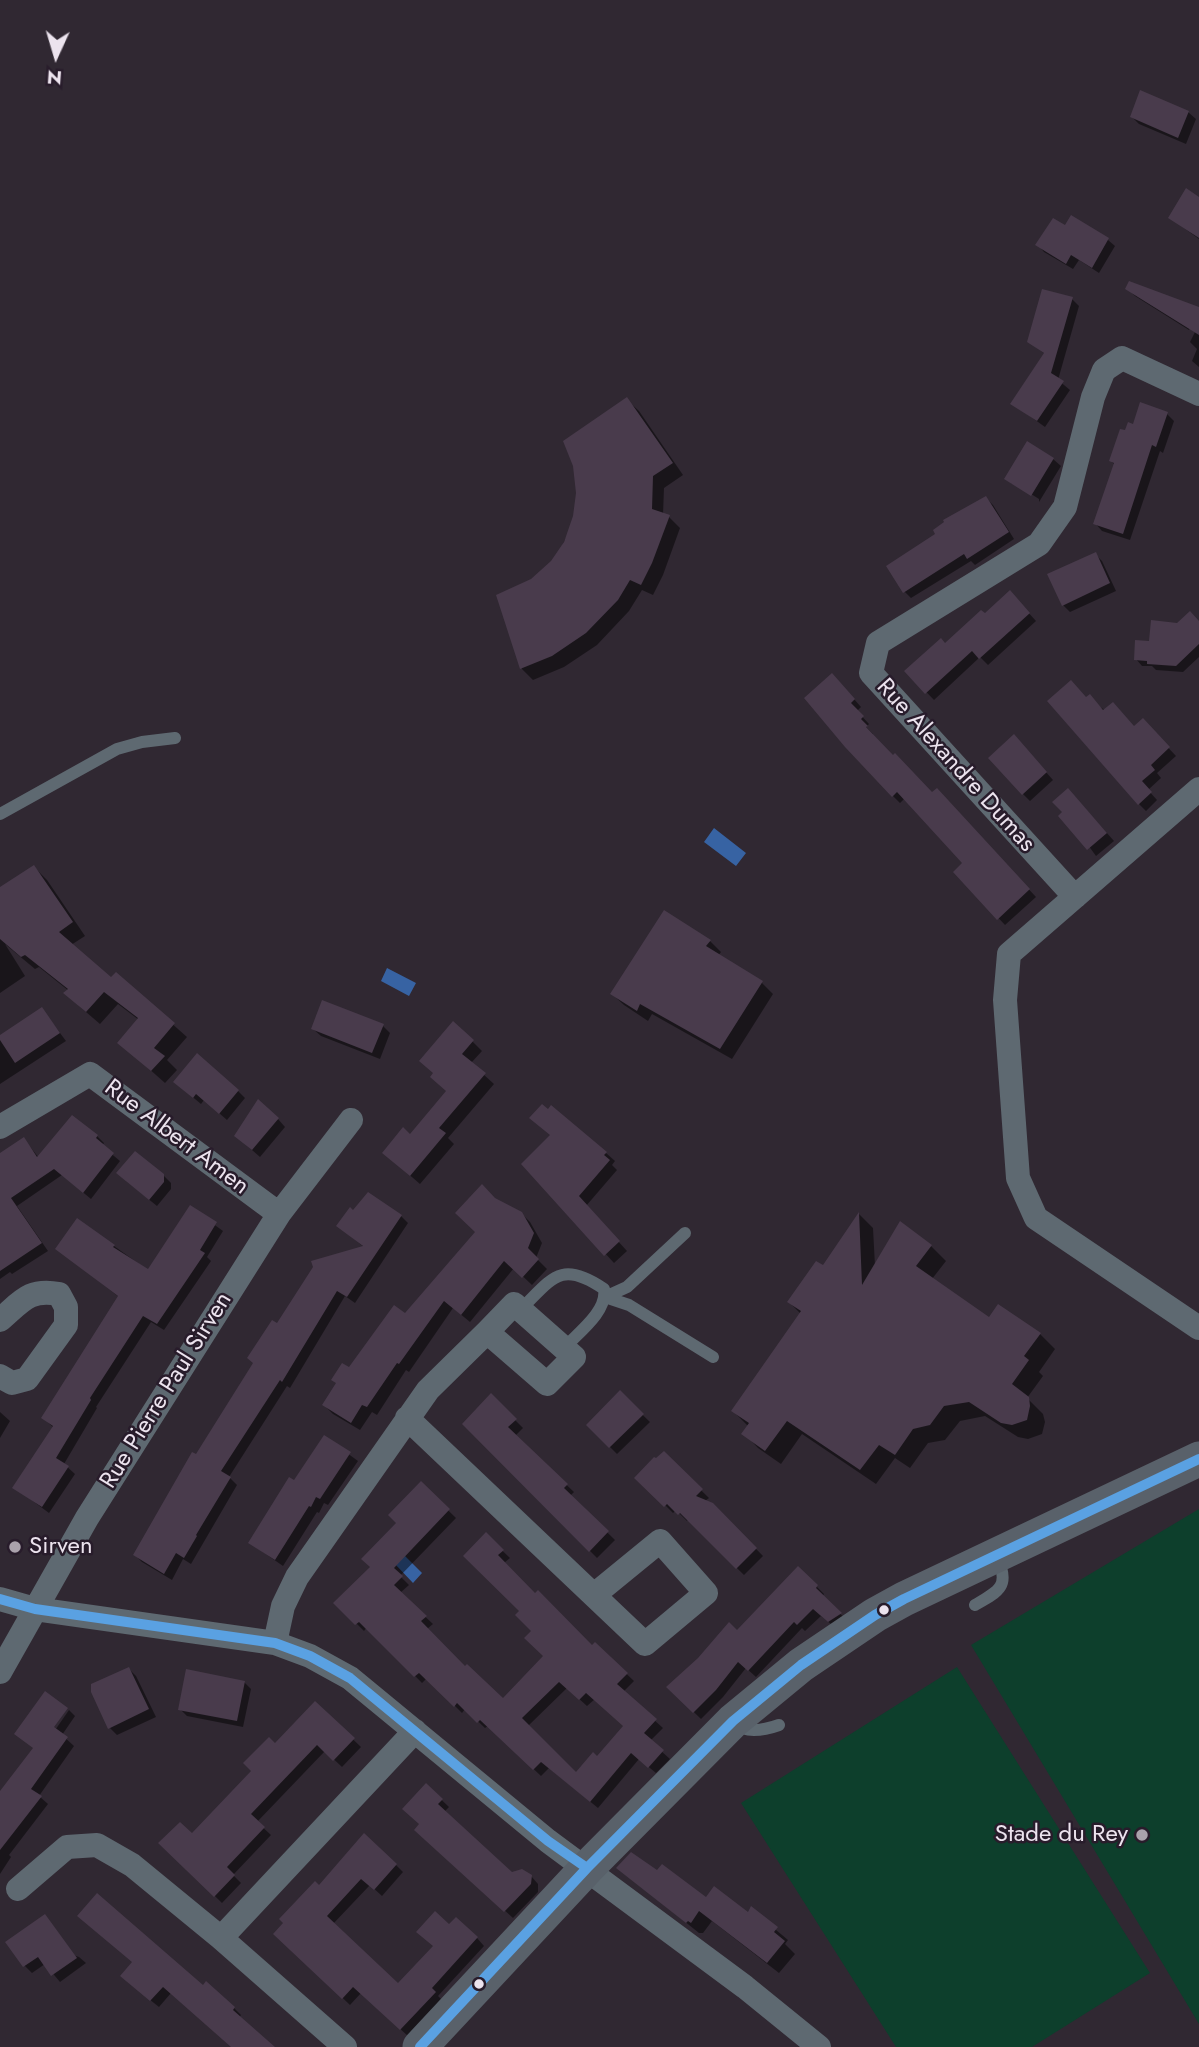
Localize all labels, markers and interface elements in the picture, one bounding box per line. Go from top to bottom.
north arrow [21,21,91,91]
text: N [46,63,63,91]
street label: Rue Alexandre Dumas [870,673,1040,859]
street label: Rue Albert Amen [98,1074,254,1202]
street label: Rue Pierre Paul Sirven [95,1288,239,1494]
place label: Sirven [29,1533,93,1561]
marker: Sirven [7,1539,23,1555]
unlabelled marker [877,1603,891,1617]
place label: Stade du Rey [995,1821,1128,1849]
marker: Stade du Rey [1134,1827,1150,1843]
unlabelled marker [472,1977,486,1991]

